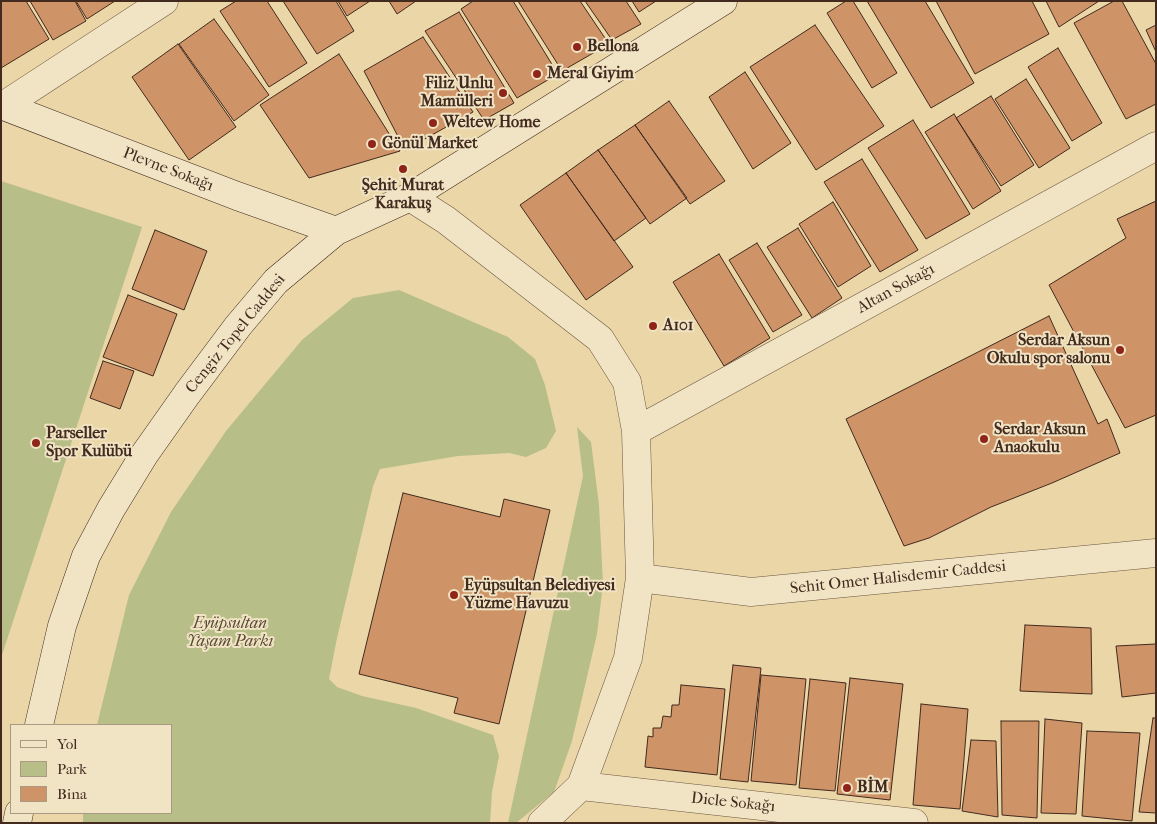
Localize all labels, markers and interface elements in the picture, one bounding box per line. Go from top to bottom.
place label: Bellona [587,37,639,57]
marker: Bellona [571,41,583,53]
place label: Meral Giyim [547,64,634,84]
marker: Meral Giyim [531,68,543,80]
place label: Filiz Unlu Mamülleri [421,74,493,112]
marker: Filiz Unlu Mamülleri [497,87,509,99]
place label: Weltew Home [443,113,540,133]
marker: Weltew Home [427,117,439,129]
place label: Gönül Market [382,134,478,154]
marker: Gönül Market [366,138,378,150]
street label: Plevne Sokağı [120,144,216,196]
marker: Şehit Murat Karakuş [397,163,409,175]
place label: Şehit Murat Karakuş [362,176,444,214]
street label: Altan Sokağı [854,260,938,318]
street label: Cengiz Topel Caddesi [182,271,290,397]
place label: A101 [663,316,693,336]
marker: A101 [647,320,659,332]
place label: Serdar Aksun Okulu spor salonu [987,331,1110,369]
marker: Serdar Aksun Okulu spor salonu [1114,344,1126,356]
place label: Serdar Aksun Anaokulu [994,420,1086,458]
place label: Parseller Spor Kulübü [46,424,132,462]
marker: Serdar Aksun Anaokulu [978,433,990,445]
marker: Parseller Spor Kulübü [30,437,42,449]
street label: Sehit Omer Halisdemir Caddesi [789,557,1007,599]
place label: Eyüpsultan Belediyesi Yüzme Havuzu [464,576,615,614]
marker: Eyüpsultan Belediyesi Yüzme Havuzu [448,589,460,601]
park label: Eyüpsultan Yaşam Parkı [187,614,273,652]
legend [10,724,172,814]
text: Yol [57,735,77,753]
text: Park [57,760,87,778]
place label: BİM [857,778,888,798]
marker: BİM [841,782,853,794]
text: Bina [57,785,87,803]
street label: Dicle Sokağı [690,789,776,817]

